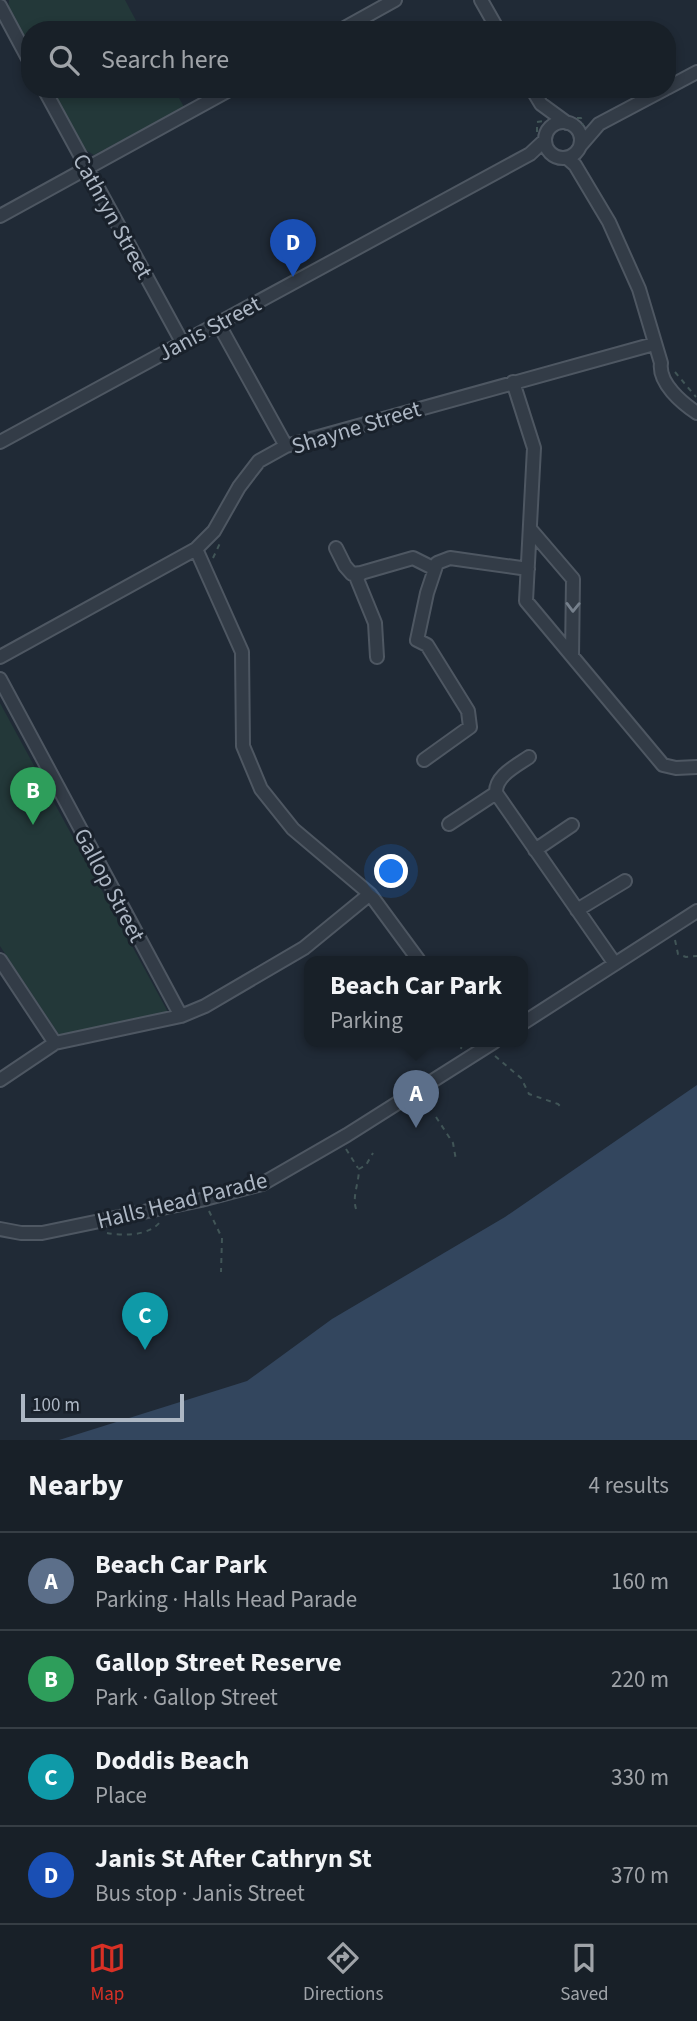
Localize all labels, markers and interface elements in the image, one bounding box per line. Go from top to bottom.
search box [21,21,676,98]
icon: search [45,41,83,79]
text: Search here [101,41,229,78]
street label: Cathryn Street [64,148,161,285]
pin: D [270,219,316,277]
street label: Janis Street [152,287,267,369]
street label: Shayne Street [288,392,425,463]
one-way arrow [565,602,581,612]
pin: B [10,767,56,825]
street label: Gallop Street [66,822,154,948]
your location [374,854,408,888]
popup [304,956,528,1047]
text: Beach Car Park [330,967,502,1004]
text: Parking [330,1004,403,1037]
pin: A [393,1070,439,1128]
street label: Halls Head Parade [94,1163,271,1238]
pin: C [122,1292,168,1350]
scale bar [21,1391,184,1423]
text: 100 m [32,1392,80,1419]
text: Nearby [28,1464,123,1507]
text: 4 results [589,1469,669,1502]
text: Beach Car Park [95,1546,267,1583]
text: A [44,1565,58,1598]
text: 160 m [611,1565,669,1598]
text: Parking · Halls Head Parade [95,1583,357,1616]
text: Gallop Street Reserve [95,1644,342,1681]
text: B [44,1663,58,1696]
text: 220 m [611,1663,669,1696]
text: Park · Gallop Street [95,1681,278,1714]
text: Doddis Beach [95,1742,249,1779]
text: C [44,1761,58,1794]
text: 330 m [611,1761,669,1794]
text: Place [95,1779,147,1812]
text: Janis St After Cathryn St [95,1840,372,1877]
text: D [44,1859,58,1892]
text: 370 m [611,1859,669,1892]
text: Bus stop · Janis Street [95,1877,305,1910]
tab: Map [88,1939,126,2008]
tab: Directions [303,1939,383,2008]
tab: Saved [560,1939,609,2008]

